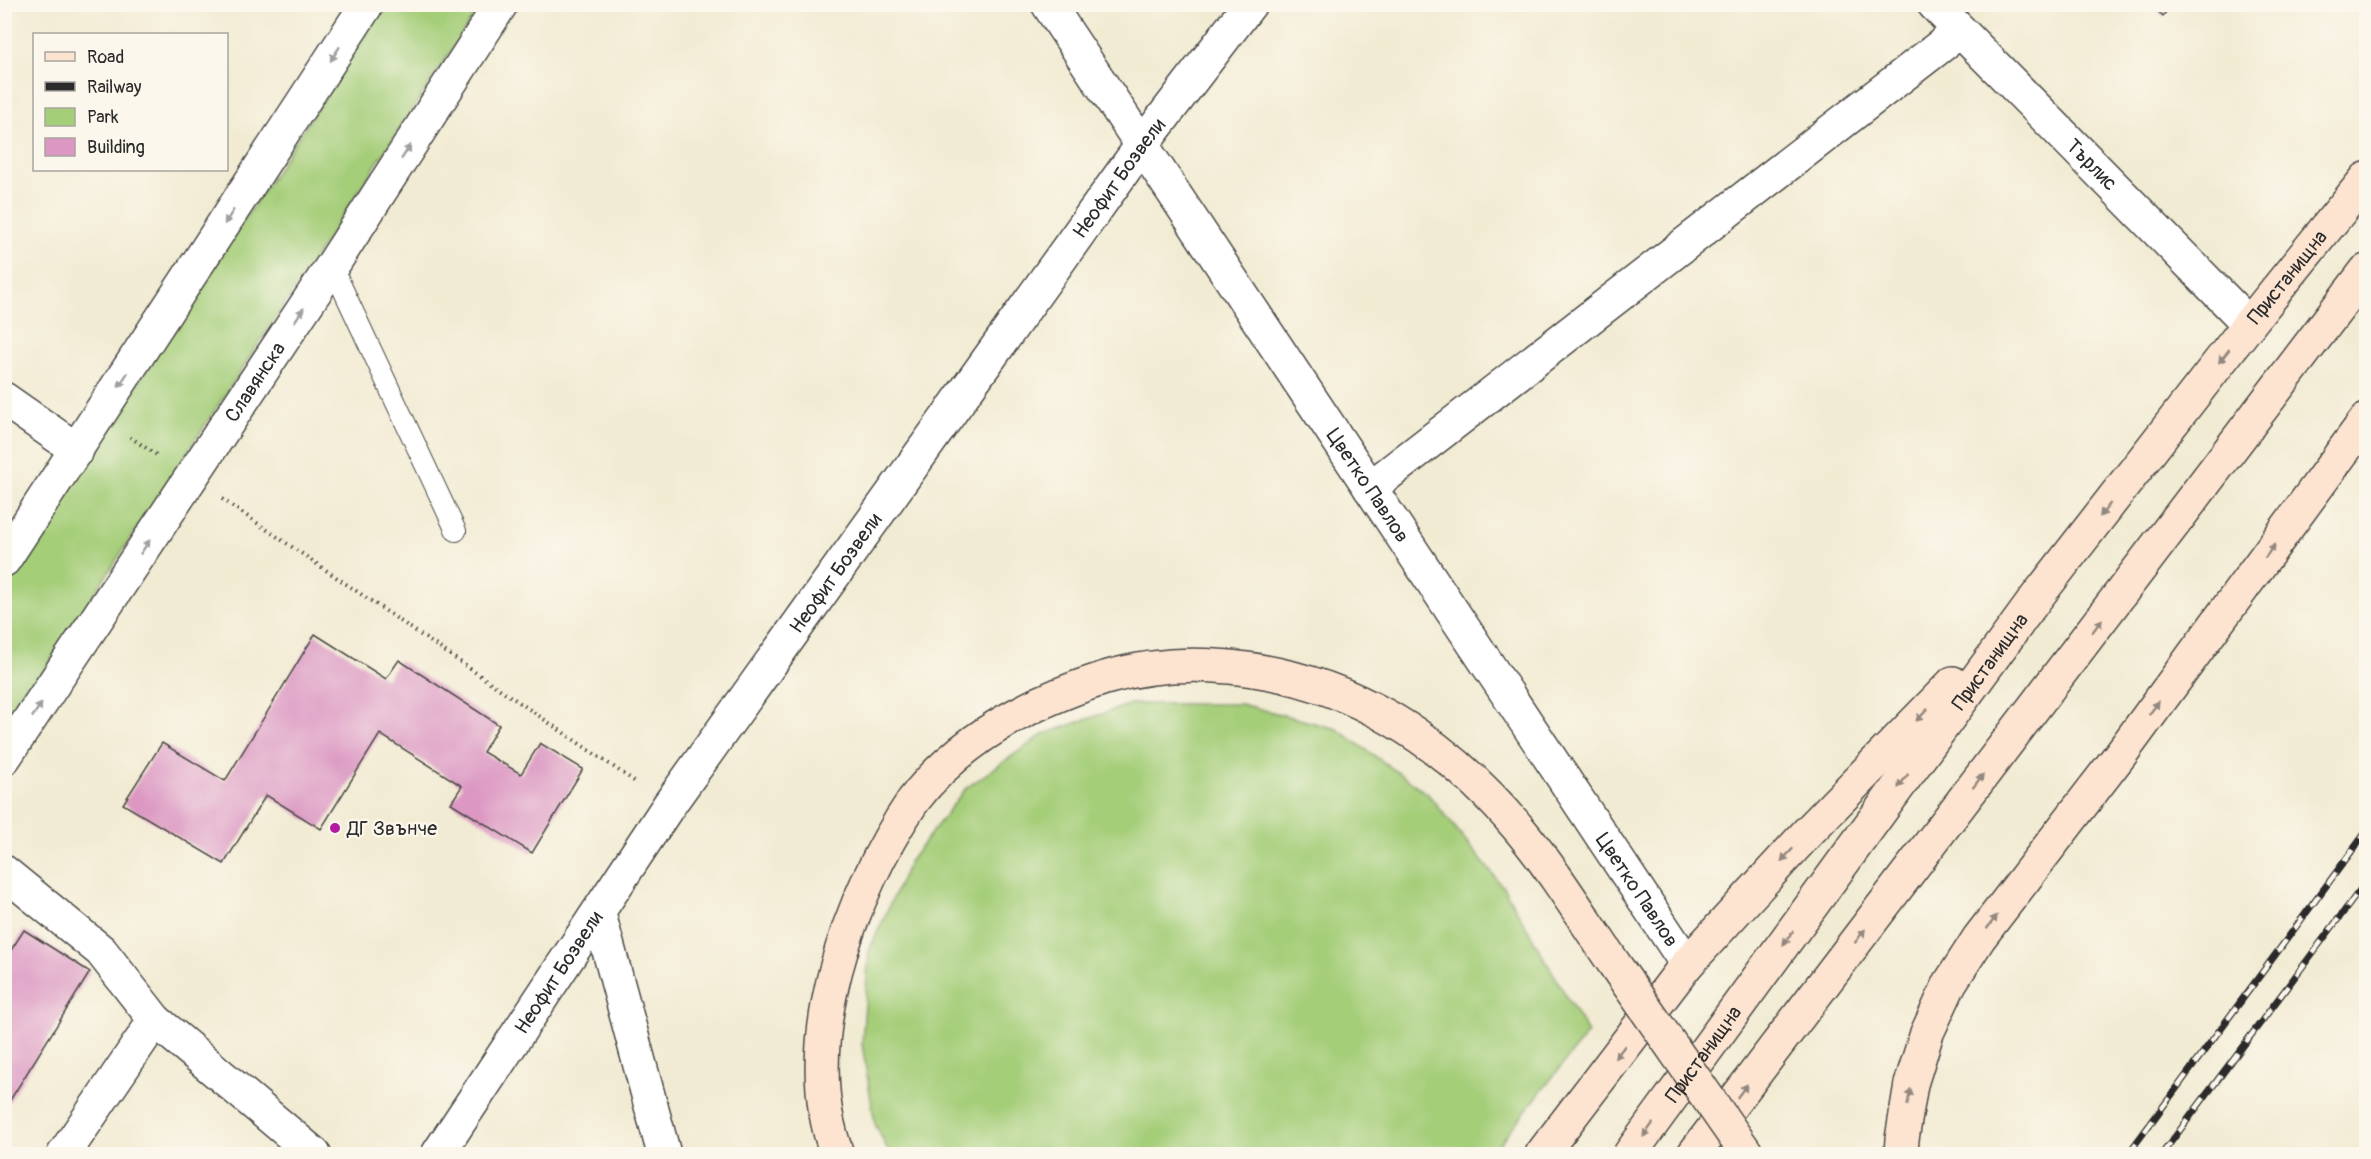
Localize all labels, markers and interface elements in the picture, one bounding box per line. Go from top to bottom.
legend [33,33,228,171]
one-way arrow [330,45,341,62]
text: Road [87,46,124,69]
text: Railway [87,76,142,99]
text: Park [87,106,119,129]
street label: Неофит Бозвели [1067,113,1171,243]
street label: Търлис [2061,134,2122,196]
text: Building [87,136,145,159]
one-way arrow [400,144,412,160]
one-way arrow [224,209,235,225]
street label: Пристанищна [2242,225,2333,329]
one-way arrow [294,307,305,323]
street label: Славянска [219,337,291,427]
one-way arrow [2218,348,2231,364]
one-way arrow [117,372,128,389]
street label: Цветко Павлов [1321,424,1415,547]
one-way arrow [2099,502,2111,517]
street label: Неофит Бозвели [784,508,887,638]
one-way arrow [139,539,150,555]
one-way arrow [2264,544,2276,560]
street label: Пристанищна [1946,608,2034,715]
one-way arrow [2090,618,2102,633]
one-way arrow [2148,700,2161,716]
one-way arrow [31,702,43,718]
one-way arrow [1915,707,1929,722]
one-way arrow [1897,773,1909,788]
one-way arrow [1972,773,1985,789]
place label: ДГ Звънче [346,816,437,841]
marker: ДГ Звънче [328,821,342,835]
street label: Цветко Павлов [1590,828,1684,952]
one-way arrow [1780,848,1794,863]
street label: Неофит Бозвели [509,906,608,1039]
one-way arrow [1985,915,1997,930]
one-way arrow [1854,928,1867,944]
one-way arrow [1782,930,1794,946]
street label: Пристанищна [1660,1001,1747,1107]
one-way arrow [1614,1043,1626,1059]
one-way arrow [1736,1084,1748,1099]
one-way arrow [1904,1087,1913,1106]
one-way arrow [1642,1121,1654,1137]

